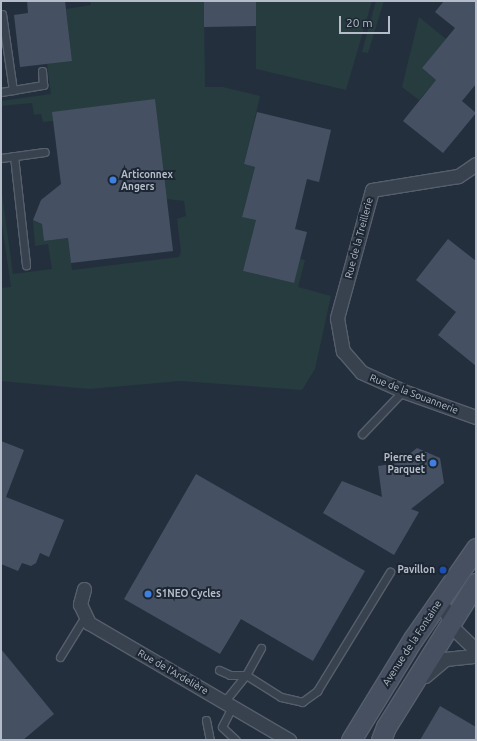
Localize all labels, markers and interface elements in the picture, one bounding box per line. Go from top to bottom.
scale bar [341,8,392,34]
text: 20 m [346,16,373,29]
place label: Articonnex Angers [121,168,173,192]
marker: Articonnex Angers [108,175,118,185]
street label: Rue de la Treillerie [342,196,376,280]
street label: Rue de la Souannerie [368,372,460,416]
place label: Pierre et Parquet [384,451,425,474]
marker: Pierre et Parquet [428,458,438,468]
place label: Pavillon [397,564,435,576]
marker: Pavillon [438,565,448,575]
place label: S1NEO Cycles [156,588,221,600]
marker: S1NEO Cycles [143,589,153,599]
street label: Avenue de la Fontaine [380,598,444,688]
street label: Rue de l'Ardelière [136,647,210,697]

